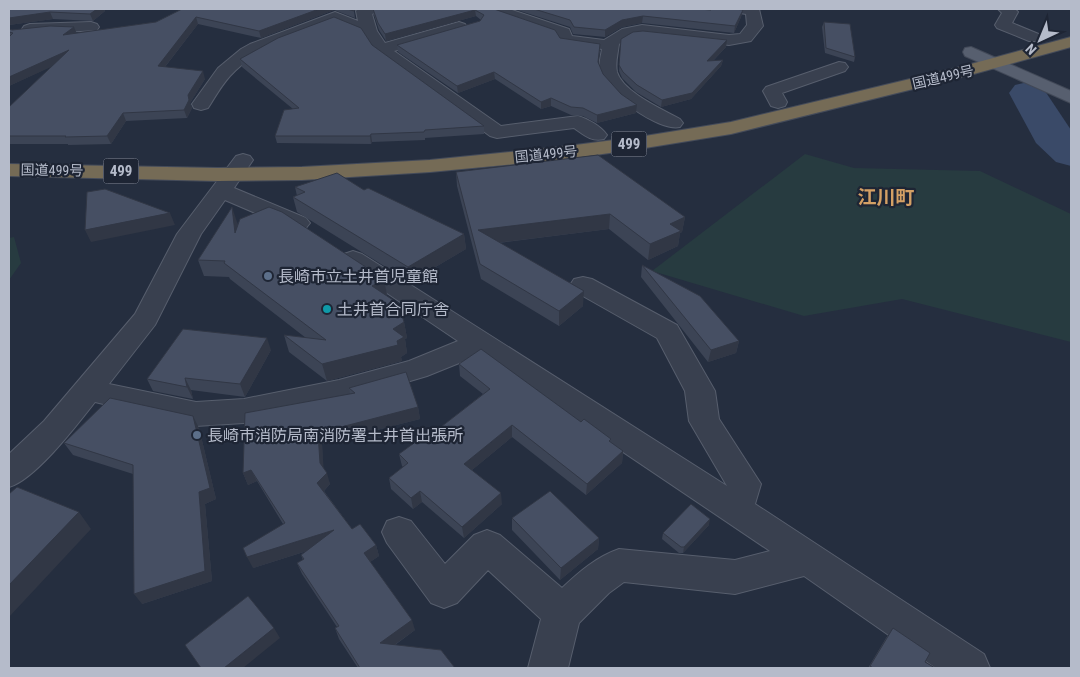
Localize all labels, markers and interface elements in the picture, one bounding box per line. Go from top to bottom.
north arrow [1015,15,1065,65]
text: N [1022,41,1040,58]
street label: 国道499号 [911,62,975,92]
road number: 499 [612,132,646,156]
street label: 国道499号 [514,143,578,165]
road number: 499 [104,158,138,184]
street label: 国道499号 [20,161,84,179]
district label: 江川町 [857,186,915,209]
place label: 長崎市立土井首児童館 [278,267,438,286]
marker: 長崎市立土井首児童館 [262,270,274,282]
place label: 土井首合同庁舎 [337,300,449,319]
marker: 土井首合同庁舎 [321,303,333,315]
place label: 長崎市消防局南消防署土井首出張所 [207,426,463,445]
marker: 長崎市消防局南消防署土井首出張所 [191,429,203,441]

